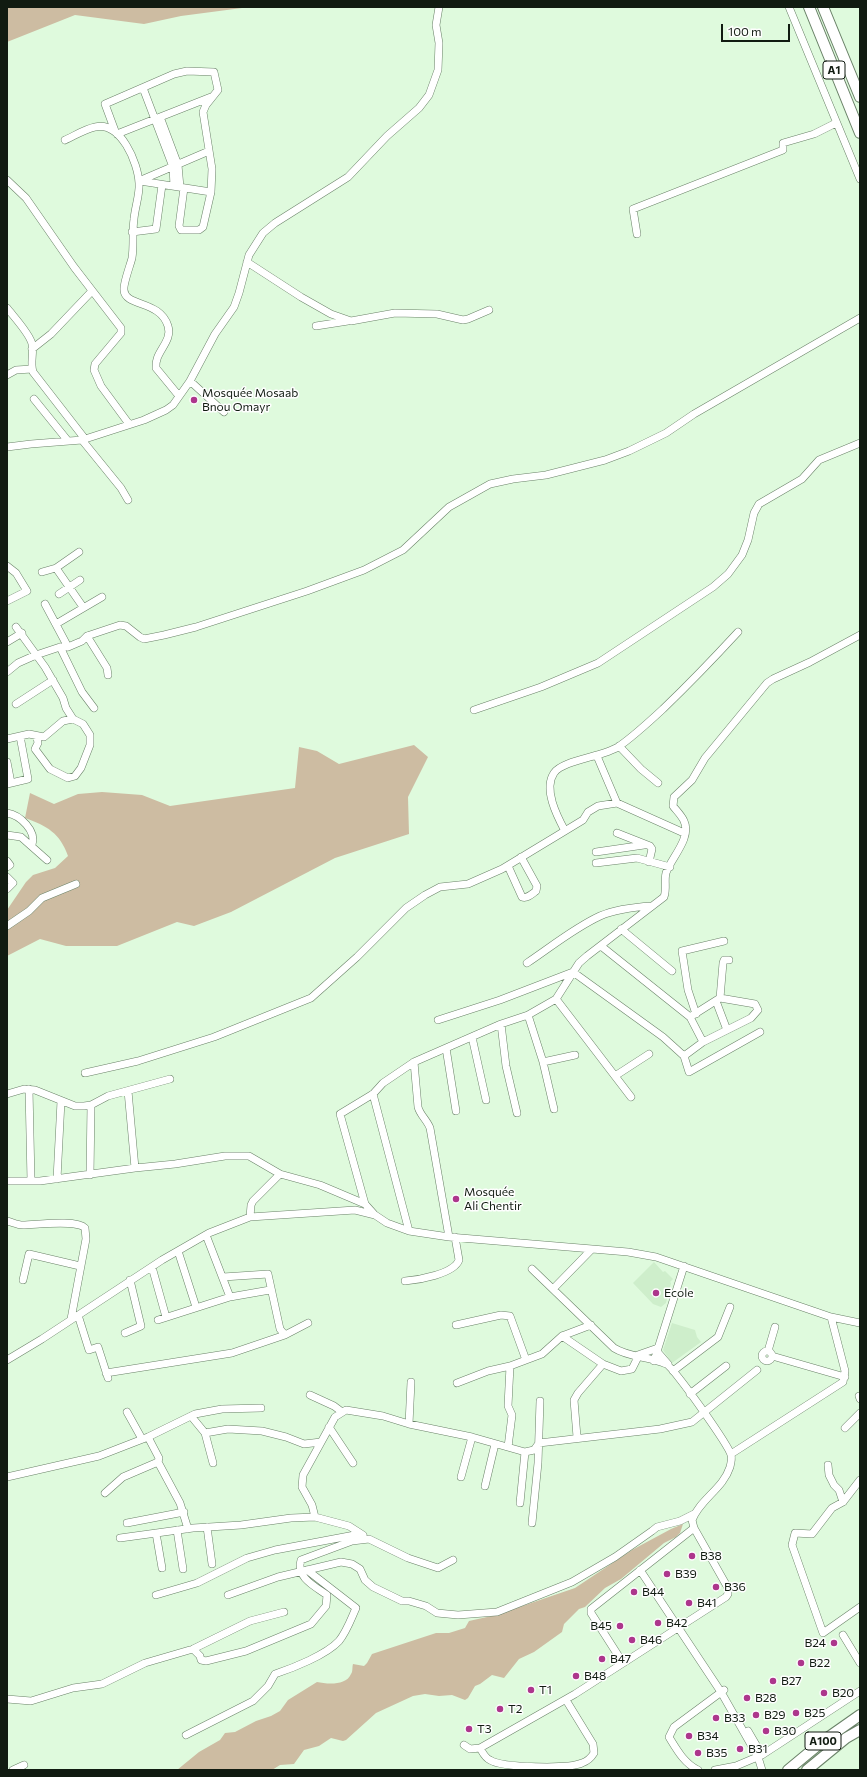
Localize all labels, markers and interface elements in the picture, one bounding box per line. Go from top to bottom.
scale bar [723,16,792,42]
text: 100 m [728,24,762,38]
road number: A1 [823,61,845,79]
place label: Mosquée Mosaab Bnou Omayr [202,386,298,414]
marker: Mosquée Mosaab Bnou Omayr [189,395,199,405]
place label: Mosquée Ali Chentir [464,1185,522,1213]
marker: Mosquée Ali Chentir [451,1194,461,1204]
place label: Ecole [664,1286,694,1300]
marker: Ecole [651,1288,661,1298]
place label: B38 [700,1549,722,1563]
marker: B38 [687,1551,697,1561]
place label: B39 [675,1567,697,1581]
marker: B39 [662,1569,672,1579]
place label: B36 [724,1580,746,1594]
marker: B36 [711,1582,721,1592]
place label: B44 [642,1585,664,1599]
marker: B44 [629,1587,639,1597]
place label: B41 [697,1596,717,1610]
marker: B41 [684,1598,694,1608]
place label: B42 [666,1616,687,1630]
marker: B42 [653,1618,663,1628]
place label: B45 [590,1619,612,1633]
marker: B45 [615,1621,625,1631]
place label: B46 [640,1633,662,1647]
marker: B46 [627,1635,637,1645]
place label: B24 [805,1636,826,1650]
marker: B24 [829,1638,839,1648]
place label: B47 [610,1652,631,1666]
marker: B47 [597,1654,607,1664]
place label: B22 [809,1656,830,1670]
marker: B22 [796,1658,806,1668]
place label: B48 [584,1669,606,1683]
marker: B48 [571,1671,581,1681]
place label: B27 [781,1674,802,1688]
marker: B27 [768,1676,778,1686]
place label: T1 [539,1683,552,1697]
marker: T1 [526,1685,536,1695]
place label: B20 [832,1686,854,1700]
marker: B20 [819,1688,829,1698]
place label: B28 [755,1691,777,1705]
marker: B28 [742,1693,752,1703]
place label: T2 [508,1702,522,1716]
marker: T2 [495,1704,505,1714]
place label: B25 [804,1706,825,1720]
place label: B29 [764,1708,786,1722]
marker: B25 [791,1708,801,1718]
marker: B29 [751,1710,761,1720]
place label: B33 [724,1711,745,1725]
marker: B33 [711,1713,721,1723]
place label: T3 [477,1722,492,1736]
marker: T3 [464,1724,474,1734]
place label: B30 [774,1724,796,1738]
marker: B30 [761,1726,771,1736]
place label: B34 [697,1729,719,1743]
marker: B34 [684,1731,694,1741]
road number: A100 [805,1732,841,1750]
place label: B31 [748,1742,768,1756]
marker: B31 [735,1744,745,1754]
place label: B35 [706,1746,727,1760]
marker: B35 [693,1748,703,1758]

